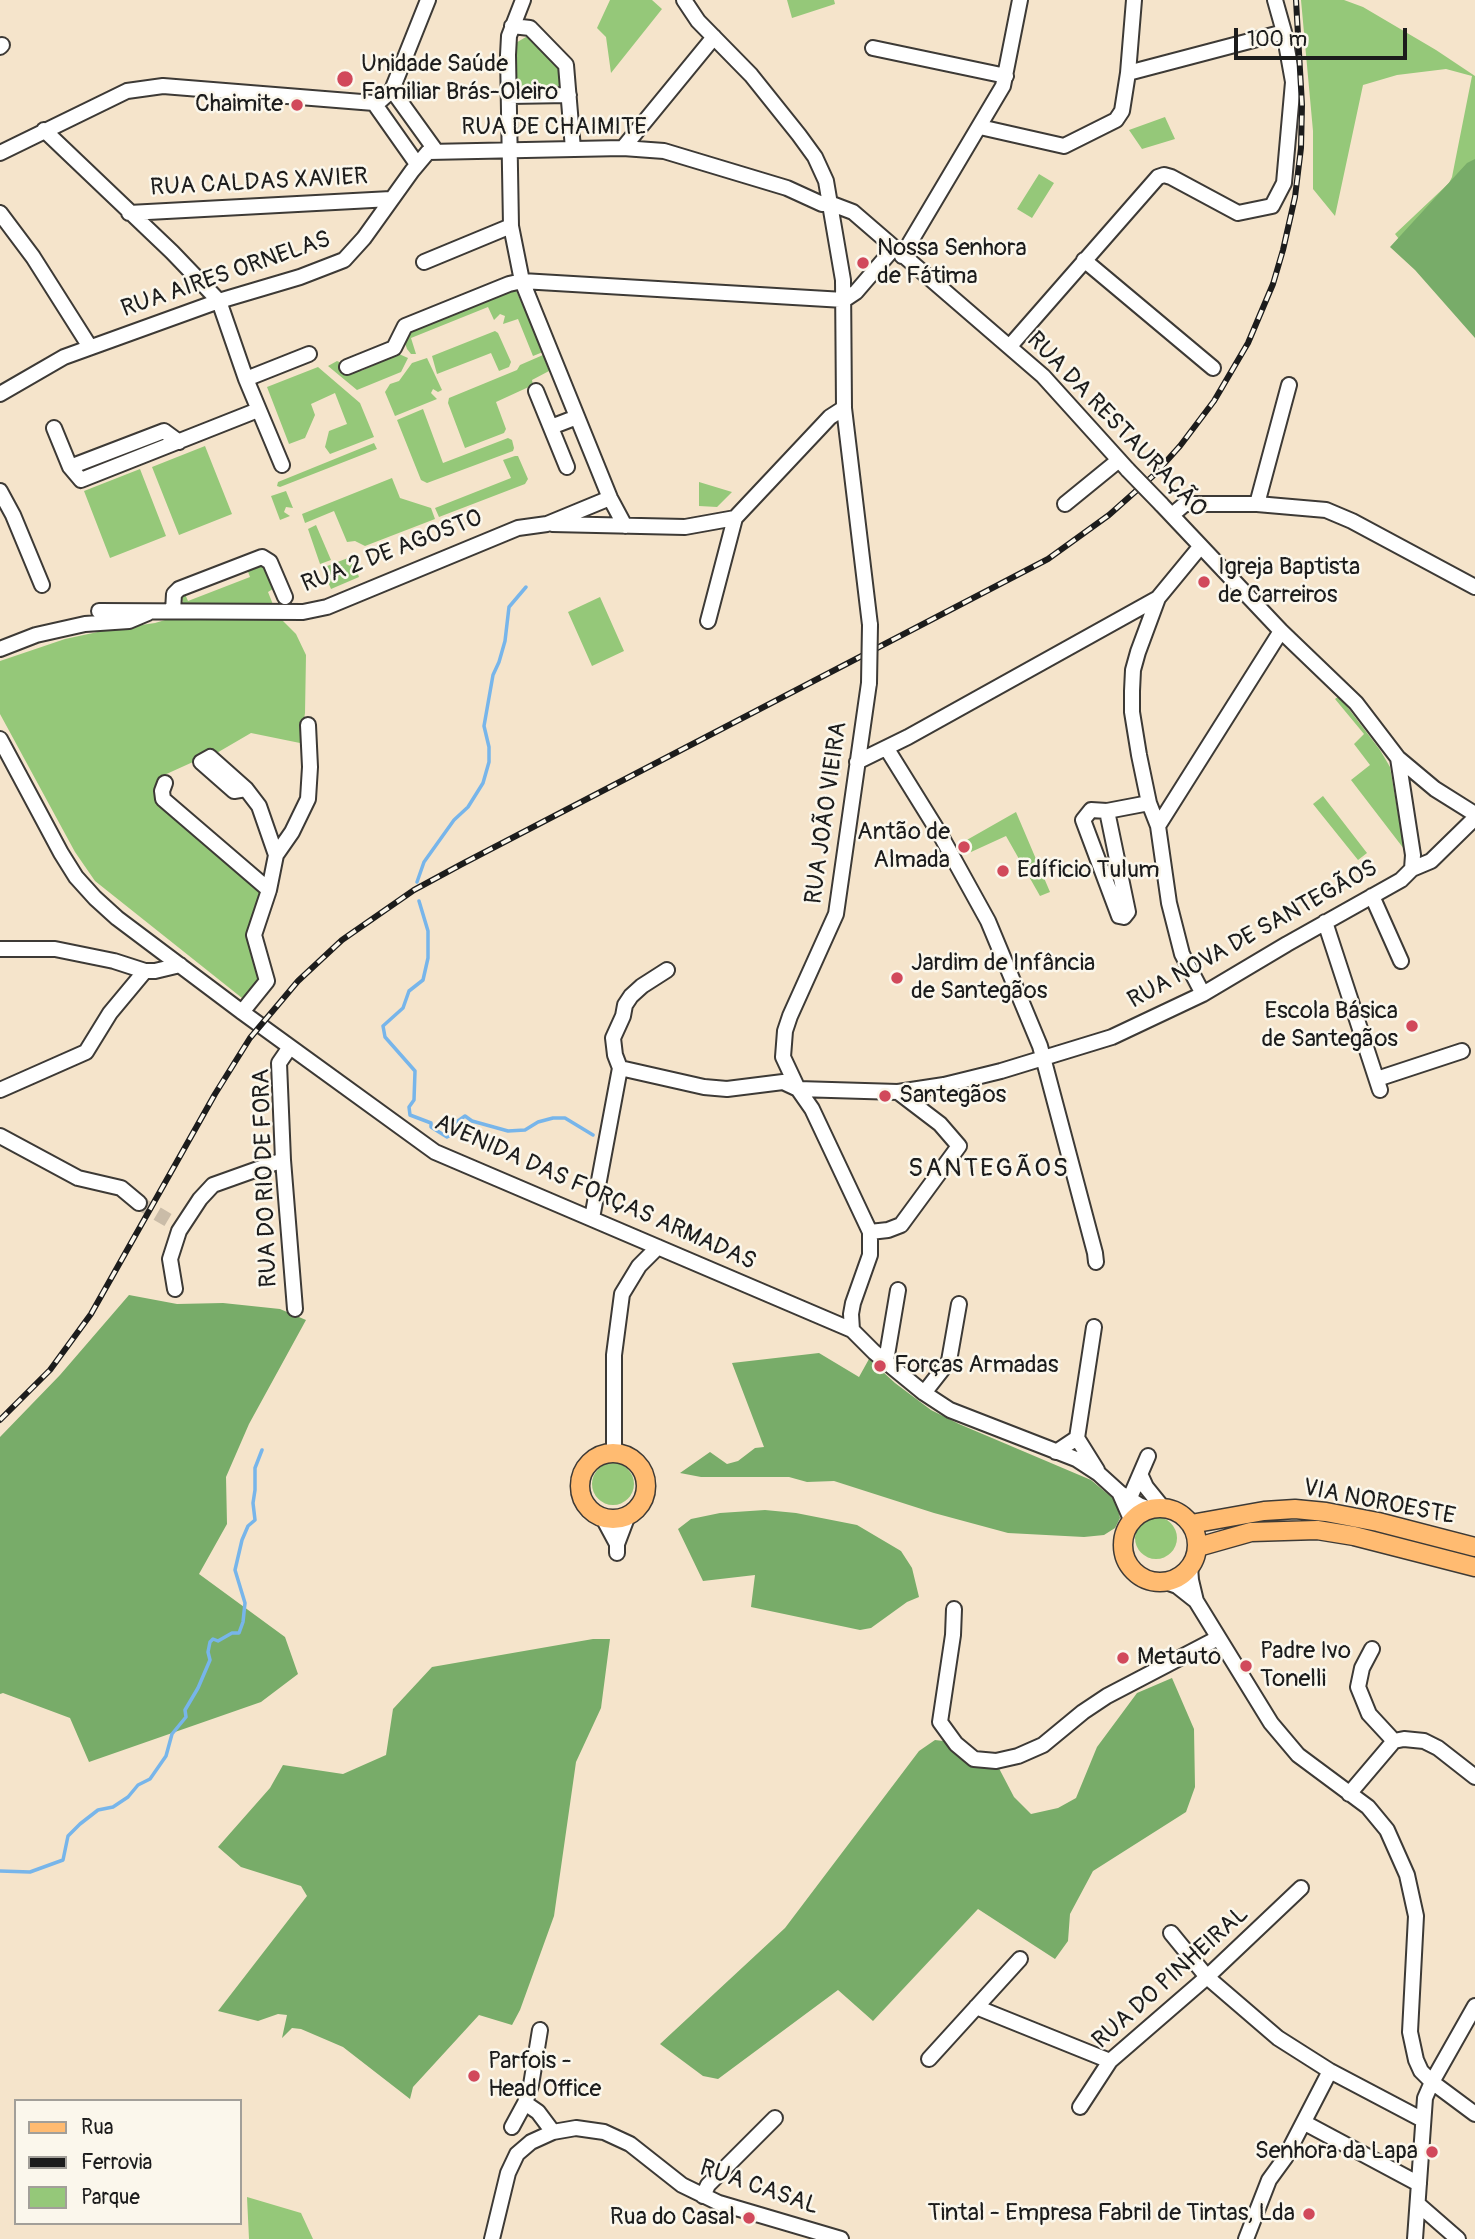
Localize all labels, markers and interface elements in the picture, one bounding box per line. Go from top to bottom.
scale bar [1237,14,1410,58]
text: 100 m [1247,26,1307,53]
place label: Unidade Saúde Familiar Brás-Oleiro [361,51,558,107]
marker: Unidade Saúde Familiar Brás-Oleiro [335,69,355,89]
place label: Chaimite [195,91,283,119]
marker: Chaimite [289,97,305,113]
street label: RUA DE CHAIMITE [461,114,647,142]
street label: RUA CALDAS XAVIER [149,163,369,203]
street label: RUA AIRES ORNELAS [118,226,334,324]
place label: Nossa Senhora de Fátima [877,235,1027,291]
marker: Nossa Senhora de Fátima [855,255,871,271]
street label: RUA DA RESTAURAÇÃO [1020,326,1212,524]
street label: RUA 2 DE AGOSTO [298,504,486,600]
place label: Igreja Baptista de Carreiros [1218,554,1360,610]
marker: Igreja Baptista de Carreiros [1196,574,1212,590]
street label: RUA JOÃO VIEIRA [800,720,854,906]
place label: Antão de Almada [857,819,950,875]
marker: Antão de Almada [956,839,972,855]
street label: RUA NOVA DE SANTEGÃOS [1123,854,1383,1016]
place label: Edíficio Tulum [1017,857,1160,885]
marker: Edíficio Tulum [995,863,1011,879]
place label: Jardim de Infância de Santegãos [911,950,1095,1006]
marker: Jardim de Infância de Santegãos [889,970,905,986]
place label: Escola Básica de Santegãos [1262,998,1398,1054]
marker: Escola Básica de Santegãos [1404,1018,1420,1034]
street label: RUA DO RIO DE FORA [248,1068,284,1288]
place label: Santegãos [899,1082,1006,1110]
marker: Santegãos [877,1088,893,1104]
street label: AVENIDA DAS FORÇAS ARMADAS [430,1109,760,1277]
district label: SANTEGÃOS [909,1153,1069,1185]
place label: Forças Armadas [894,1352,1058,1380]
marker: Forças Armadas [872,1358,888,1374]
street label: VIA NOROESTE [1300,1474,1458,1532]
place label: Padre Ivo Tonelli [1260,1638,1351,1694]
place label: Metauto [1137,1644,1221,1672]
marker: Metauto [1115,1650,1131,1666]
marker: Padre Ivo Tonelli [1238,1658,1254,1674]
street label: RUA DO PINHEIRAL [1087,1900,1255,2056]
place label: Parfois - Head Office [488,2048,601,2104]
marker: Parfois - Head Office [466,2068,482,2084]
legend [14,2099,242,2225]
text: Rua [81,2114,114,2141]
place label: Senhora da Lapa [1255,2138,1418,2166]
marker: Senhora da Lapa [1424,2144,1440,2160]
text: Ferrovia [81,2149,152,2176]
street label: RUA CASAL [696,2154,822,2222]
text: Parque [81,2184,140,2211]
place label: Tintal - Empresa Fabril de Tintas, Lda [927,2200,1295,2228]
place label: Rua do Casal [610,2204,735,2232]
marker: Tintal - Empresa Fabril de Tintas, Lda [1301,2206,1317,2222]
marker: Rua do Casal [741,2210,757,2226]

